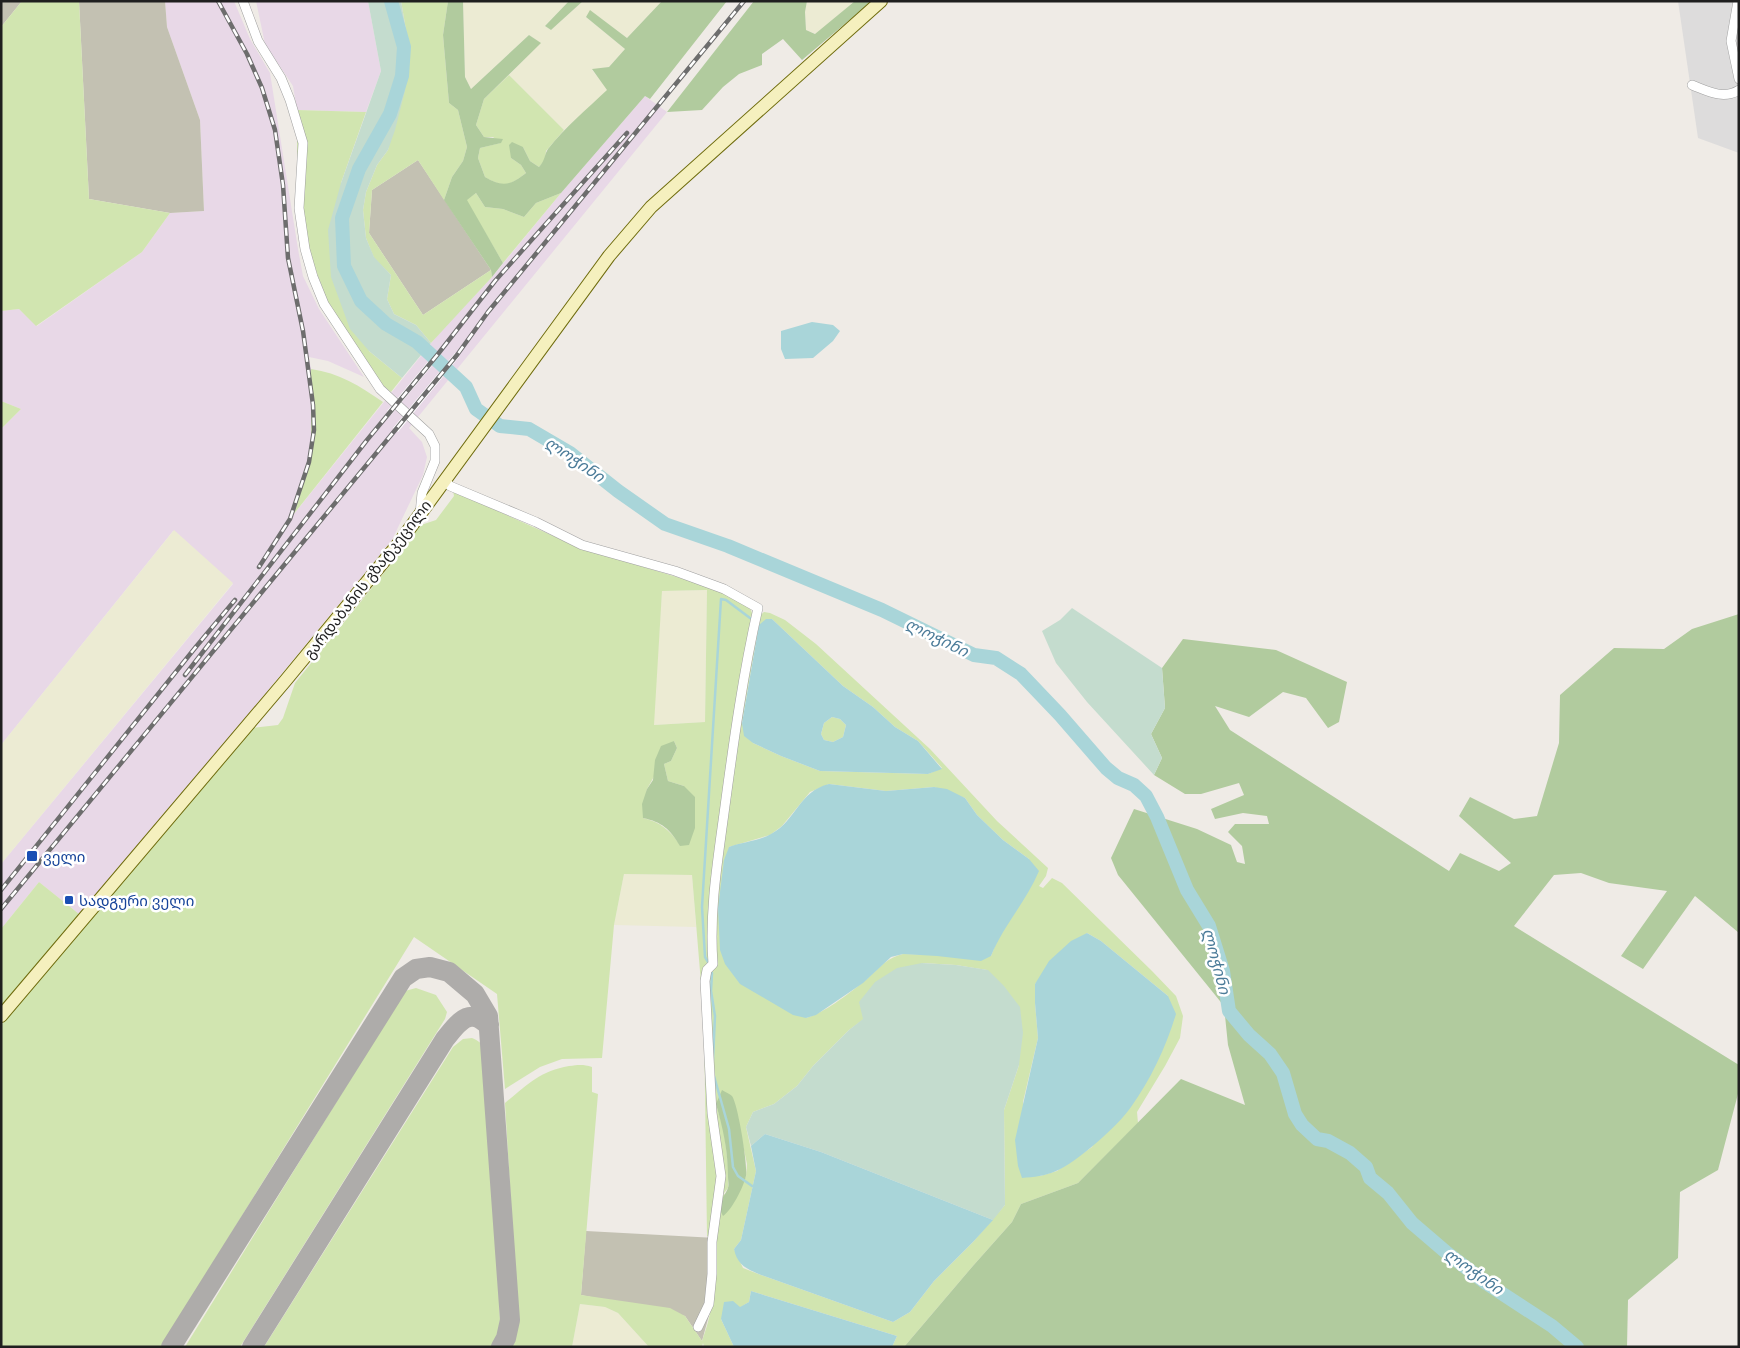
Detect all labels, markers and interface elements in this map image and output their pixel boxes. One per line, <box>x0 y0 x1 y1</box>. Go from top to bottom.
water label: ლოჭინი <box>541 431 610 487</box>
street label: გარდაბანის გზატკეცილი <box>299 495 435 663</box>
water label: ლოჭინი <box>902 612 973 662</box>
place label: ველი <box>43 846 85 866</box>
marker: ველი <box>25 849 39 863</box>
place label: სადგური ველი <box>79 890 194 910</box>
marker: სადგური ველი <box>63 894 75 906</box>
water label: ლოჭინი <box>1198 926 1237 997</box>
water label: ლოჭინი <box>1440 1243 1509 1300</box>

